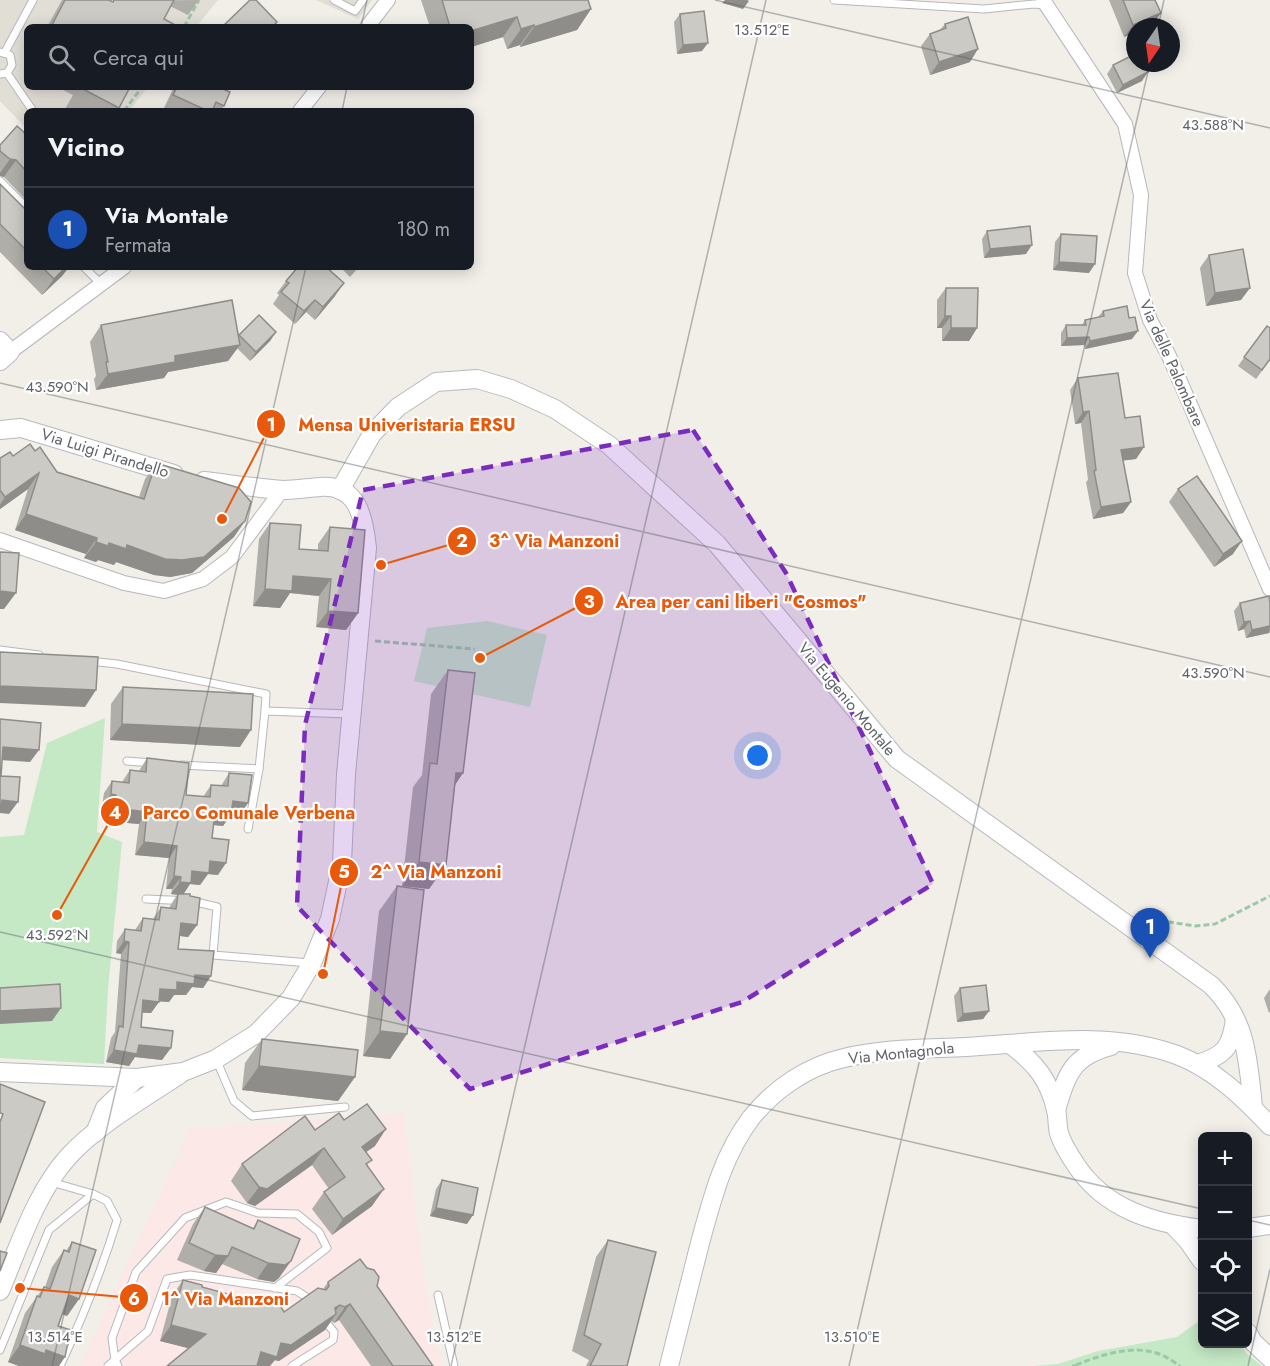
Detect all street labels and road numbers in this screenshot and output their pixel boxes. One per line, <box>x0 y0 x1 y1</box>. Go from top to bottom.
street label: Via delle Palombare <box>1134 296 1210 430</box>
street label: Via Luigi Pirandello <box>38 423 172 483</box>
street label: Via Eugenio Montale <box>793 637 901 761</box>
street label: Via Montagnola <box>847 1036 955 1070</box>

